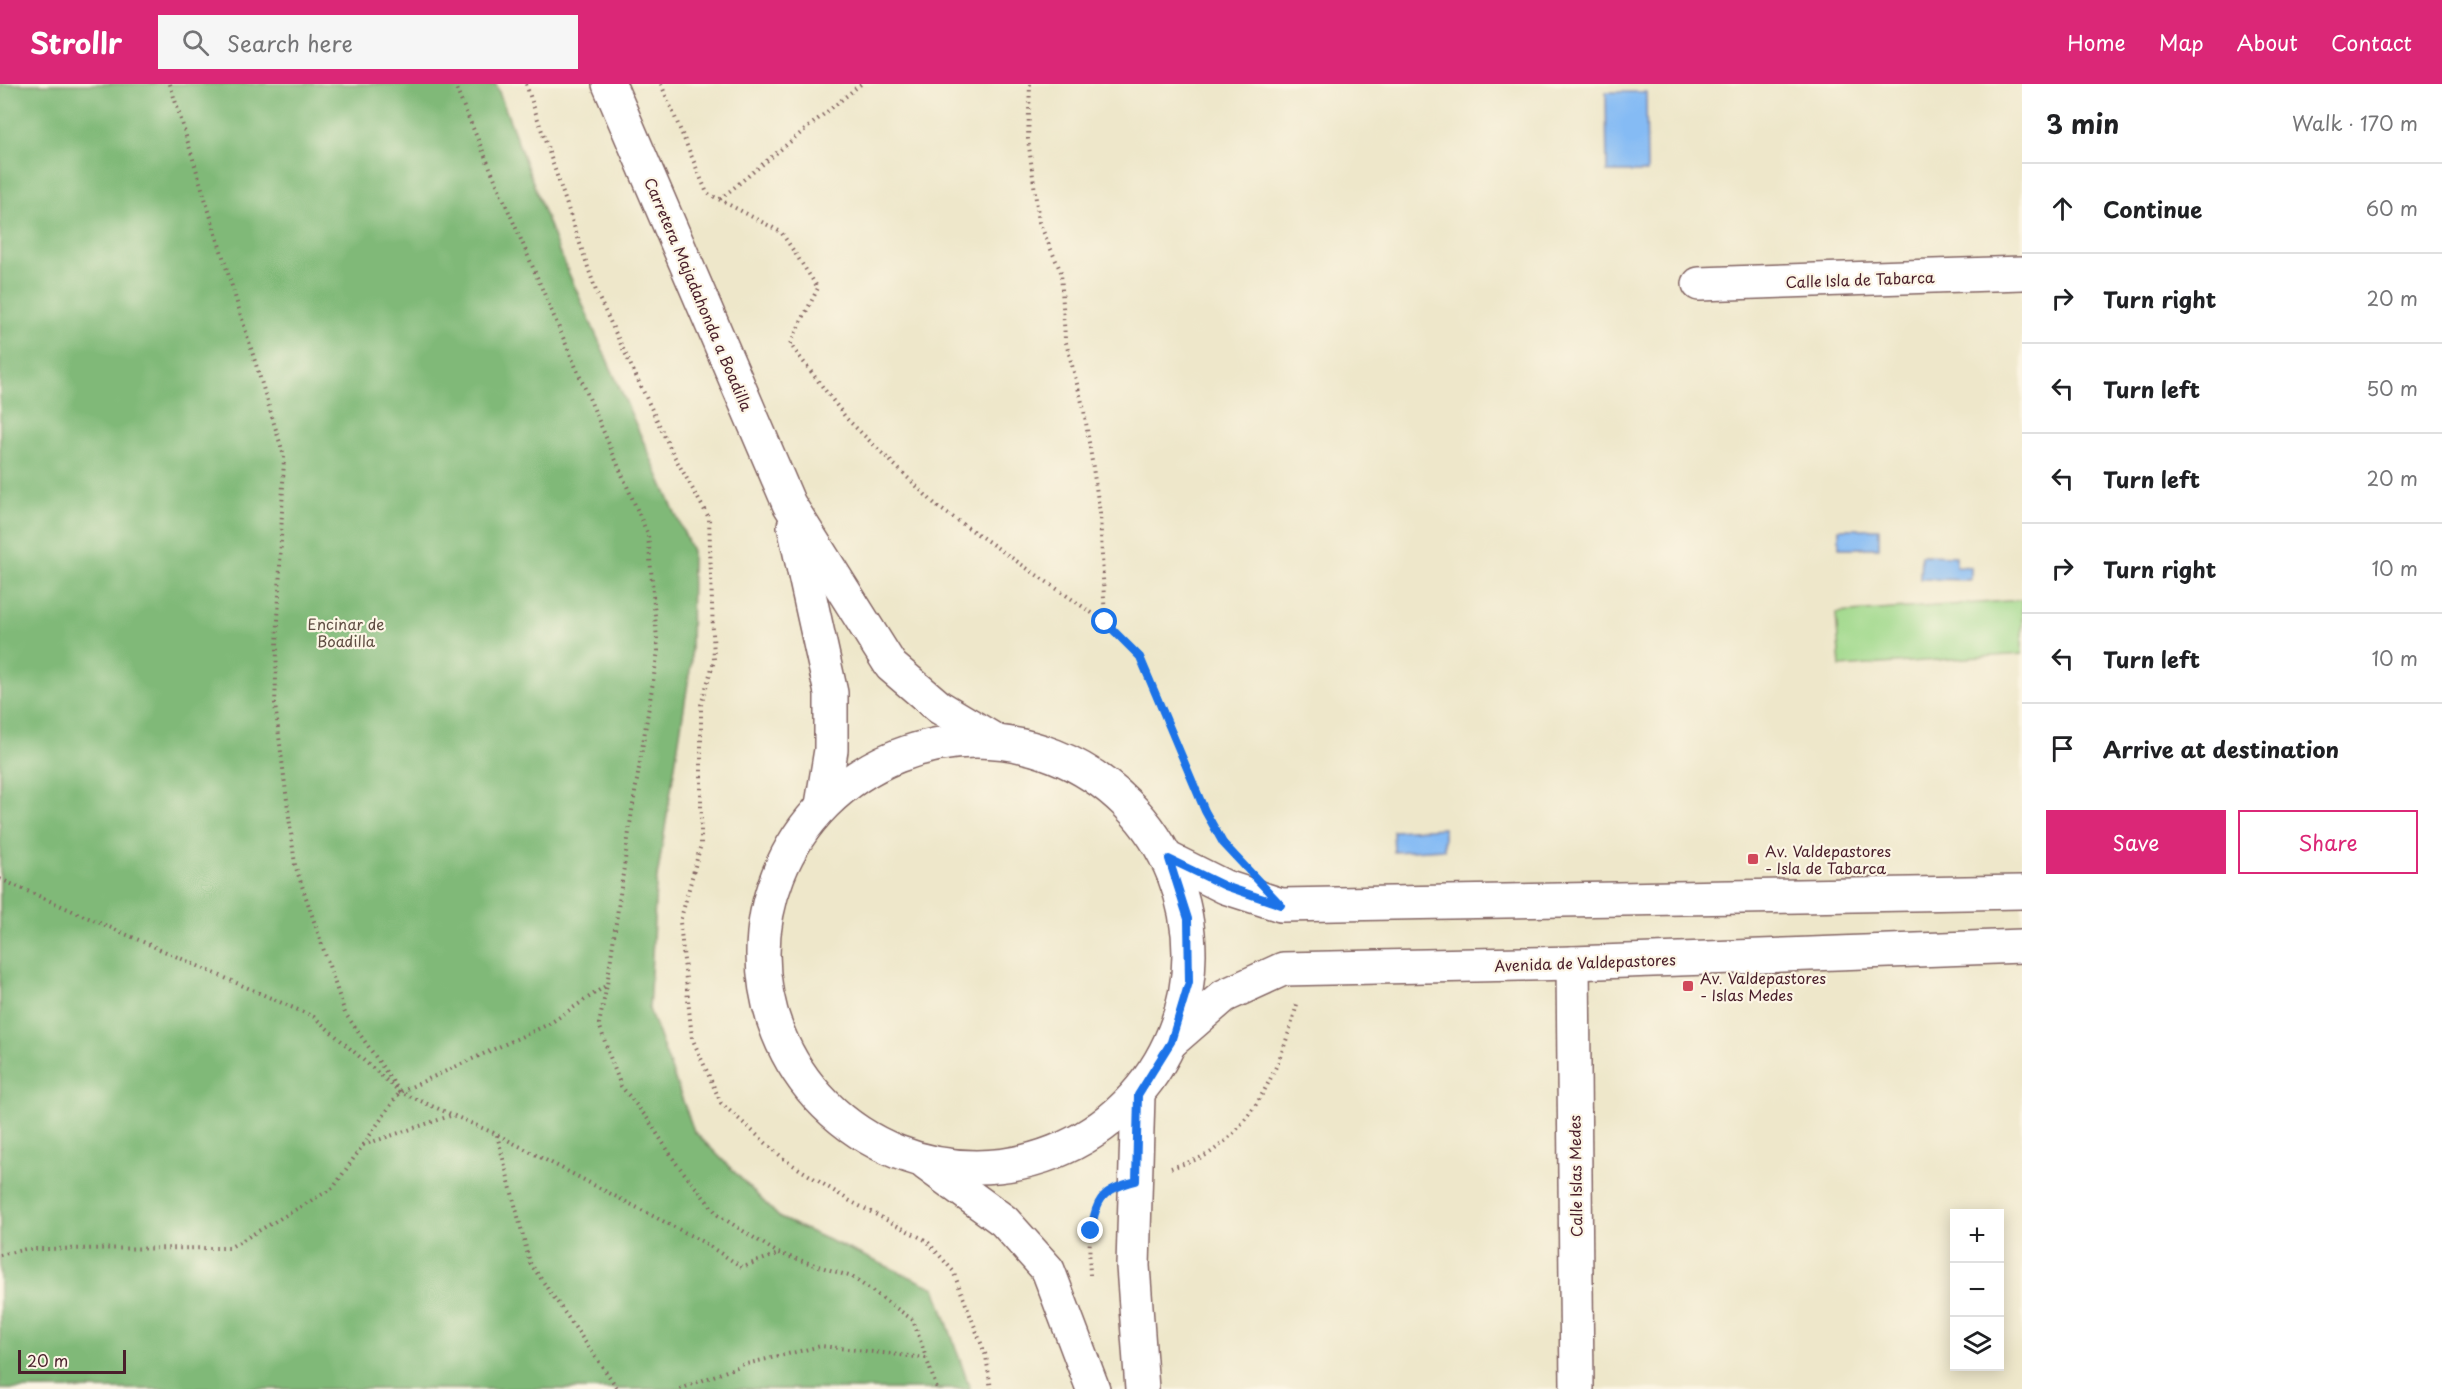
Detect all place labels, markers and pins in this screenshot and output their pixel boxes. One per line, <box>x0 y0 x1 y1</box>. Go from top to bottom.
place label: Av. Valdepastores - Isla de Tabarca <box>1765 839 1891 879</box>
marker: Av. Valdepastores - Isla de Tabarca <box>1746 852 1760 866</box>
place label: Av. Valdepastores - Islas Medes <box>1700 966 1826 1006</box>
marker: Av. Valdepastores - Islas Medes <box>1681 979 1695 993</box>

